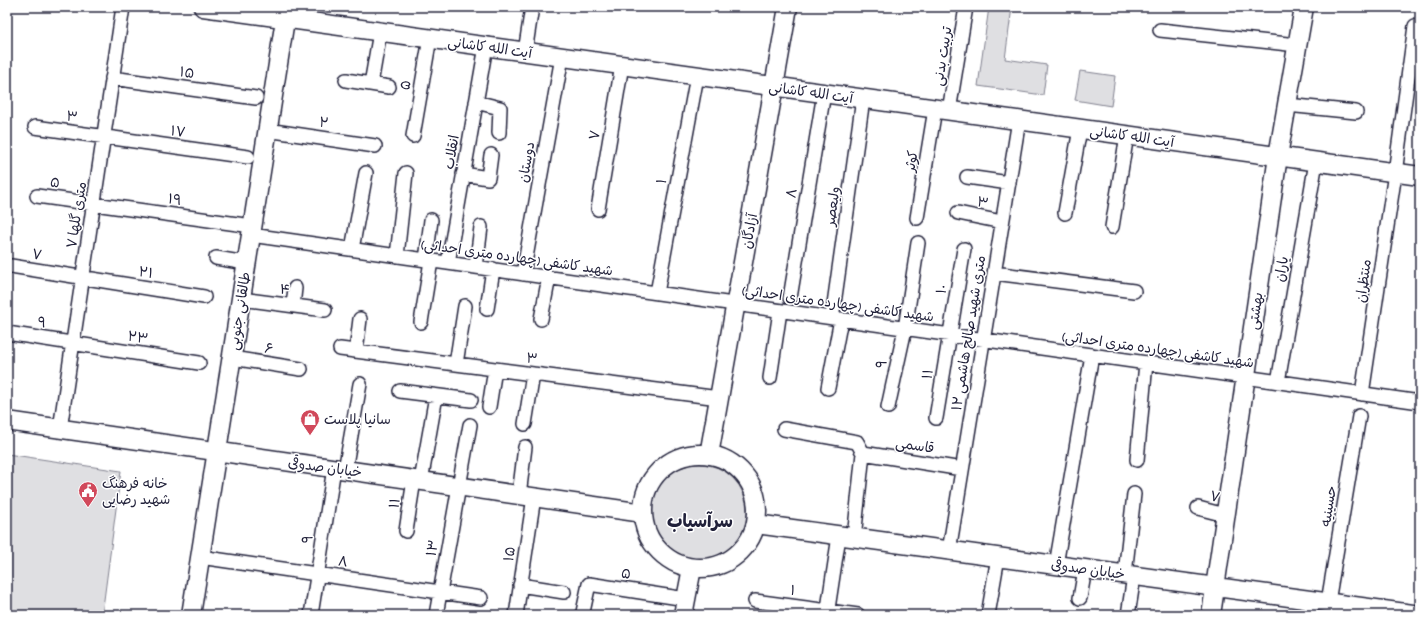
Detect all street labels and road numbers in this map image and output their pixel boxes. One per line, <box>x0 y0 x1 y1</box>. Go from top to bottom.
street label: تربیت بدنی <box>929 24 959 87</box>
street label: آیت الله کاشانی <box>446 33 534 65</box>
street label: ۱۵ <box>178 63 195 85</box>
street label: آیت الله کاشانی <box>767 78 855 110</box>
street label: ۵ <box>396 79 418 92</box>
street label: ۳ <box>65 107 79 129</box>
street label: ۲ <box>317 113 330 135</box>
street label: ۱۷ <box>169 122 187 144</box>
street label: آیت الله کاشانی <box>1088 122 1176 154</box>
street label: ۷ <box>585 129 607 142</box>
street label: انقلاب <box>440 134 466 171</box>
street label: دوستان <box>515 140 541 184</box>
street label: کوثر <box>901 149 925 174</box>
street label: ۵ <box>49 173 61 195</box>
street label: ۱ <box>653 177 673 186</box>
street label: ۷ متری گلها <box>63 180 93 250</box>
street label: ولیعصر <box>821 185 847 228</box>
street label: ۸ <box>782 187 804 200</box>
street label: ۱۹ <box>166 190 183 212</box>
street label: ۳ <box>975 193 990 215</box>
street label: آزادگان <box>738 211 764 251</box>
street label: شهید کاشفی (چهارده متری احداثی) <box>419 236 614 282</box>
street label: ۷ <box>30 245 43 267</box>
street label: ۱۲ متری شهید صالح هاشمی <box>948 254 992 412</box>
street label: یاران <box>1271 255 1295 284</box>
street label: منتظران <box>1352 258 1378 304</box>
street label: ۲۱ <box>137 263 154 285</box>
street label: طالقانی جنوبی <box>225 271 257 352</box>
street label: ۴ <box>278 280 291 302</box>
street label: شهید کاشفی (چهارده متری احداثی) <box>740 282 935 328</box>
street label: ۱۰ <box>932 283 954 296</box>
street label: بهشتی <box>1244 291 1270 331</box>
street label: ۹ <box>36 313 47 334</box>
street label: ۲۳ <box>126 327 150 350</box>
street label: شهید کاشفی (چهارده متری احداثی) <box>1060 328 1255 374</box>
street label: ۶ <box>263 339 274 361</box>
street label: ۳ <box>525 349 539 371</box>
street label: ۹ <box>872 358 894 371</box>
street label: ۱۱ <box>918 368 940 381</box>
street label: قاسمی <box>894 434 935 460</box>
street label: خیابان صدوقی <box>287 454 363 484</box>
street label: حسینیه <box>1317 484 1343 528</box>
street label: ۷ <box>1207 487 1222 509</box>
street label: ۱۱ <box>385 497 407 510</box>
street label: ۹ <box>298 533 320 545</box>
street label: ۱۳ <box>423 538 445 558</box>
street label: ۱۵ <box>500 545 522 563</box>
street label: ۸ <box>336 552 349 574</box>
street label: خیابان صدوقی <box>1050 556 1126 586</box>
street label: ۵ <box>619 564 632 586</box>
street label: ۱ <box>789 582 797 602</box>

